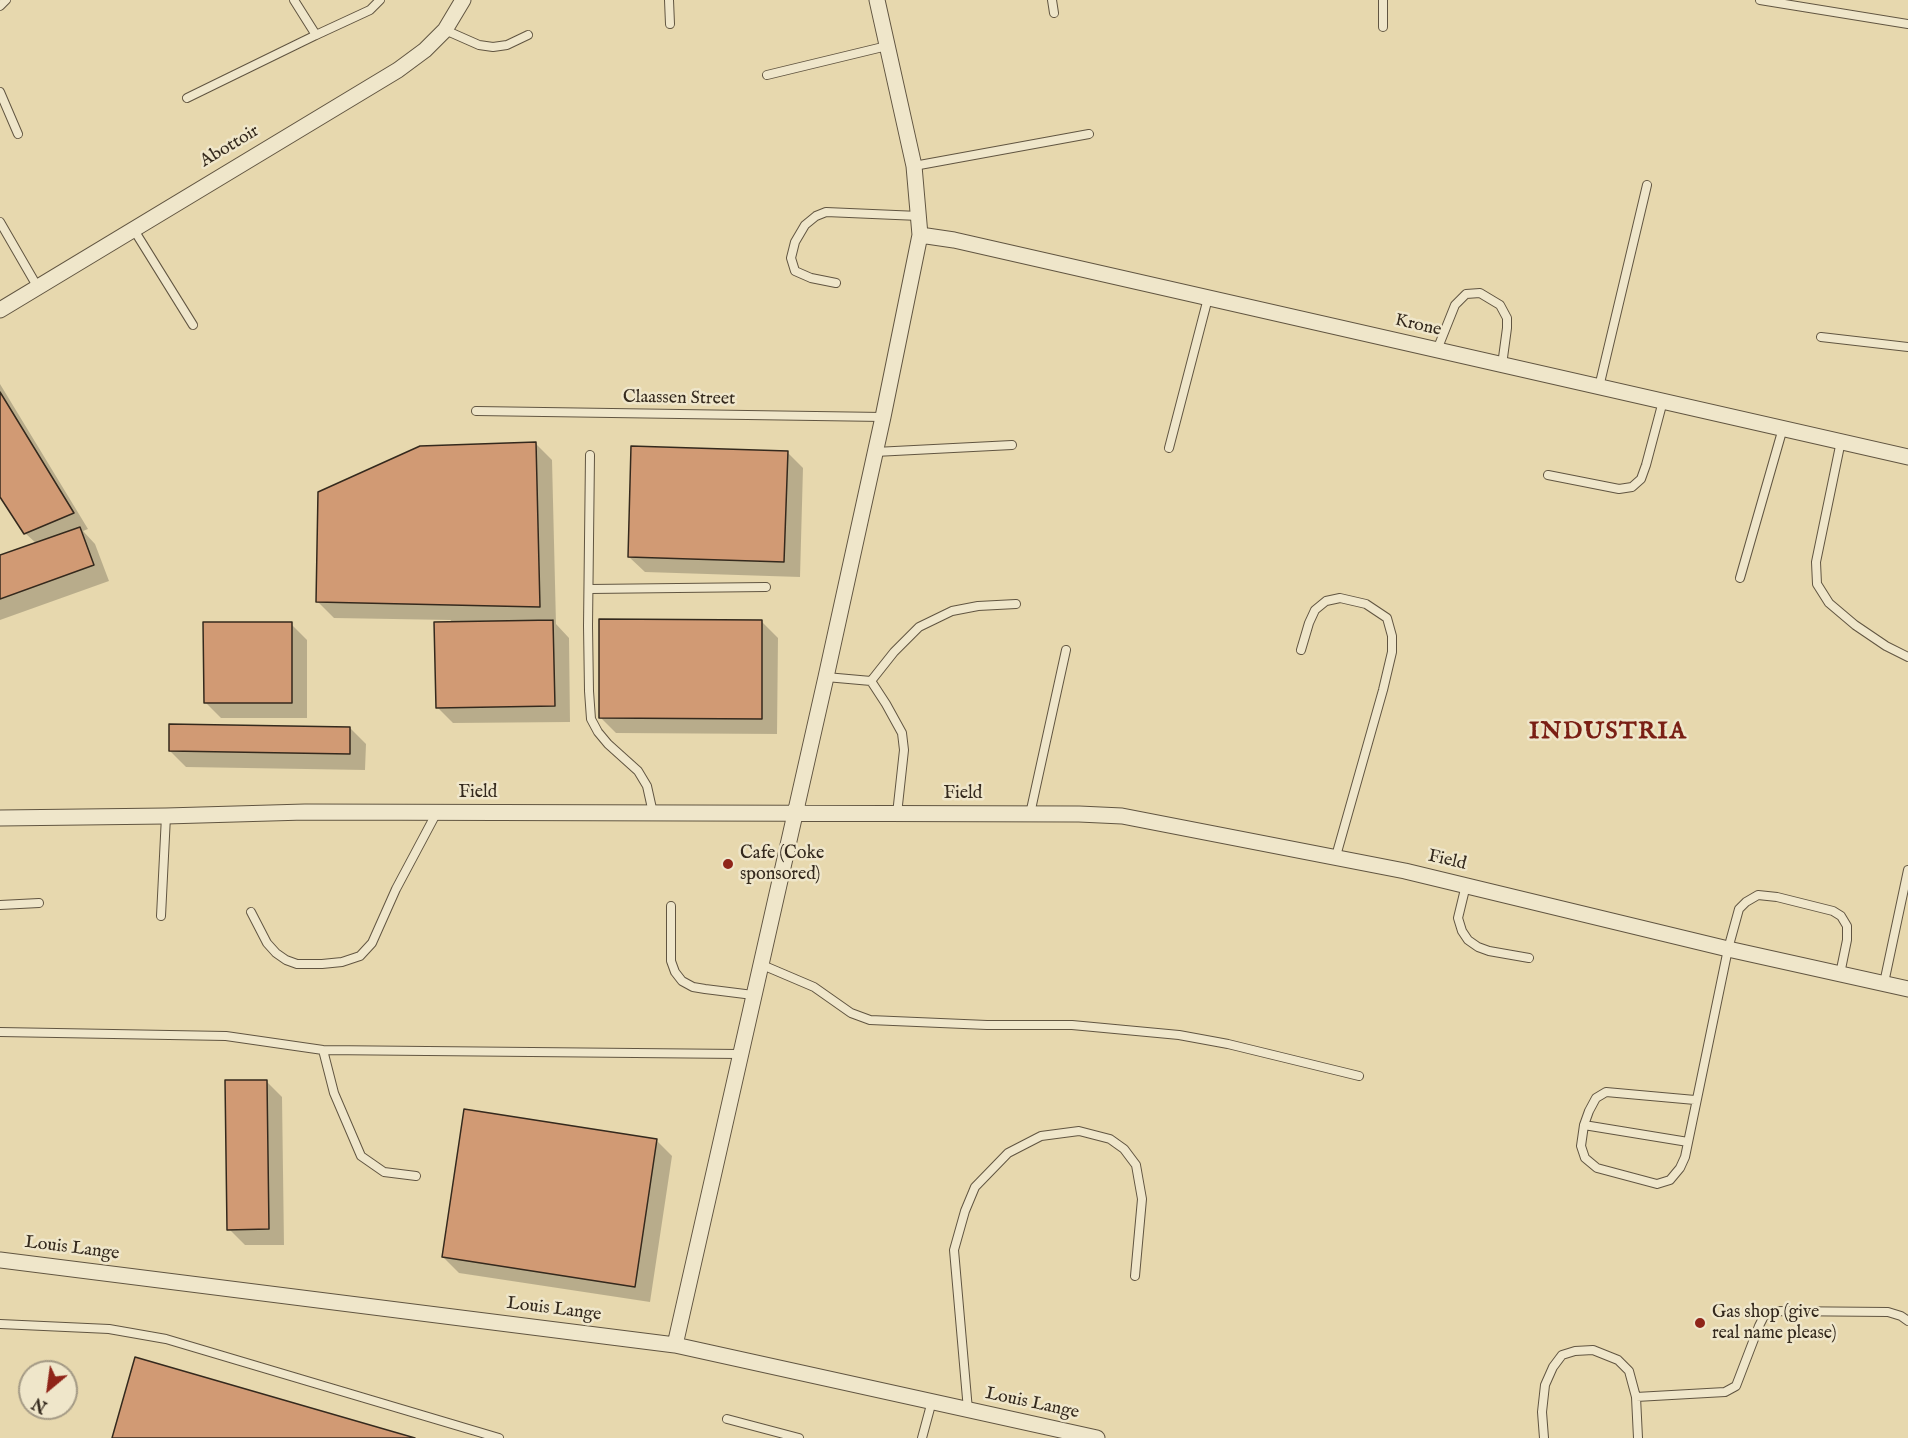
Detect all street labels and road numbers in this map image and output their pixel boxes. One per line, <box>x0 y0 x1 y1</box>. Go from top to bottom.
street label: Abottoir <box>197 121 263 173</box>
street label: Krone <box>1393 310 1443 342</box>
street label: Claassen Street <box>623 387 735 411</box>
street label: Field <box>459 782 497 804</box>
street label: Field <box>944 783 982 805</box>
street label: Field <box>1426 846 1468 876</box>
street label: Louis Lange <box>23 1232 121 1266</box>
street label: Louis Lange <box>505 1293 603 1327</box>
street label: Louis Lange <box>983 1384 1081 1424</box>

